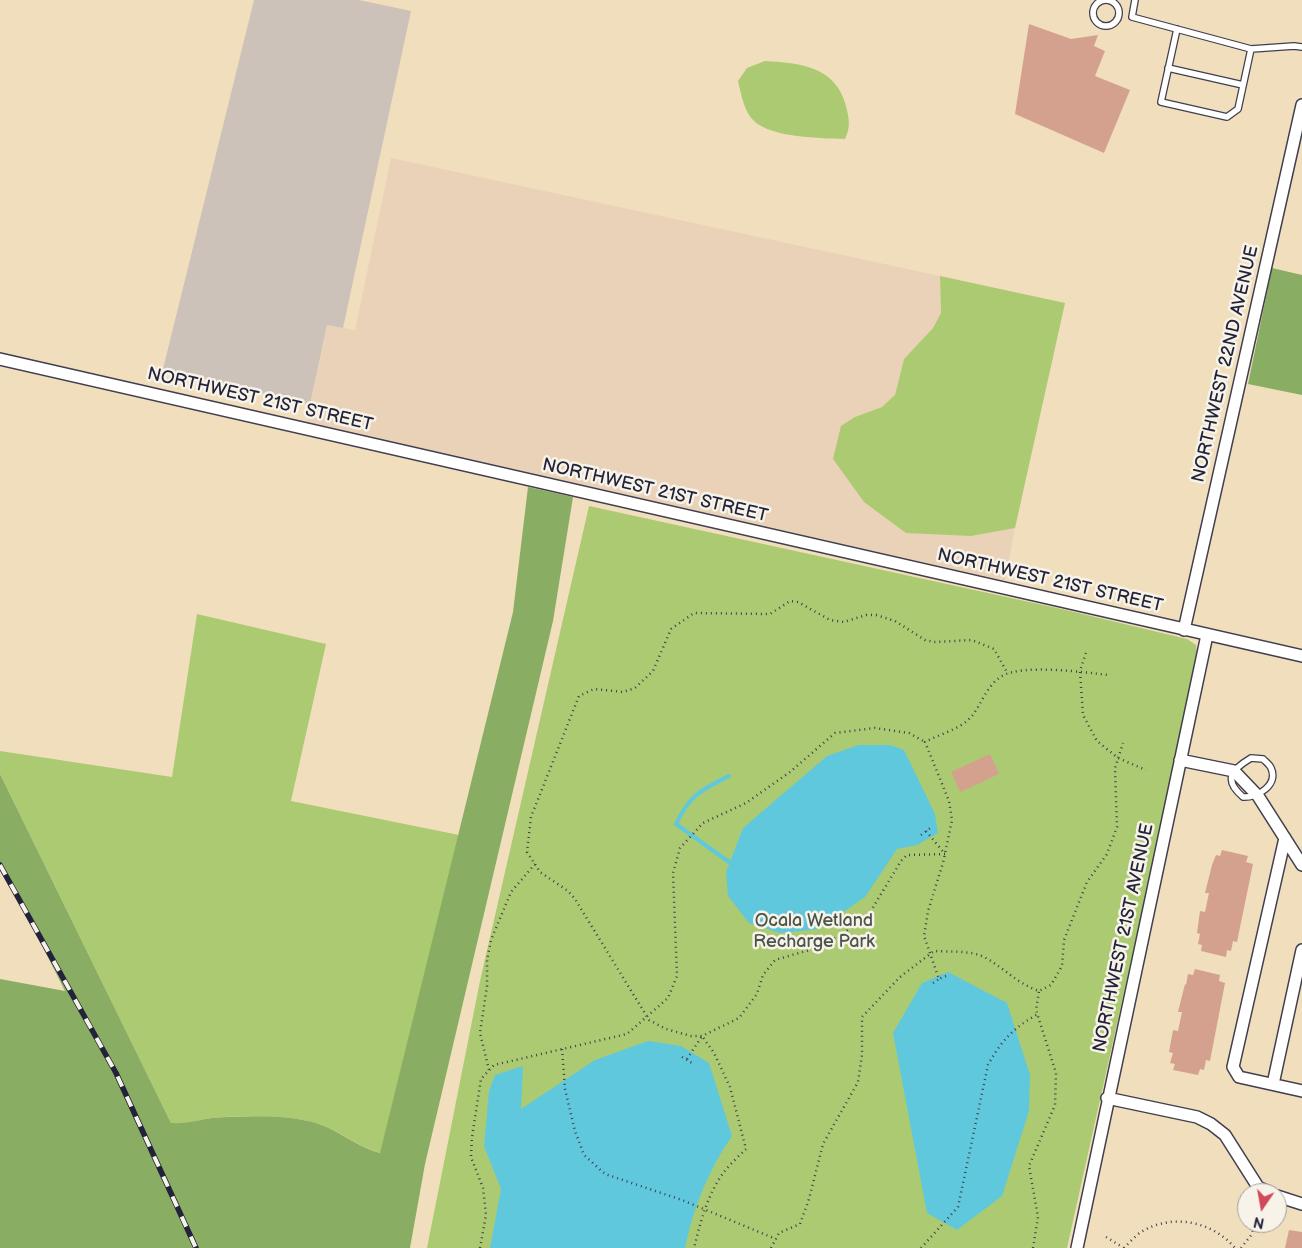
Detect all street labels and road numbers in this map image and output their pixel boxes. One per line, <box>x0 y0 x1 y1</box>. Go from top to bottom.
street label: NORTHWEST 22ND AVENUE <box>1188 243 1264 485</box>
street label: NORTHWEST 21ST STREET <box>145 363 375 437</box>
street label: NORTHWEST 21ST STREET <box>540 454 770 528</box>
street label: NORTHWEST 21ST STREET <box>935 544 1165 618</box>
street label: NORTHWEST 21ST AVENUE <box>1089 822 1159 1054</box>

